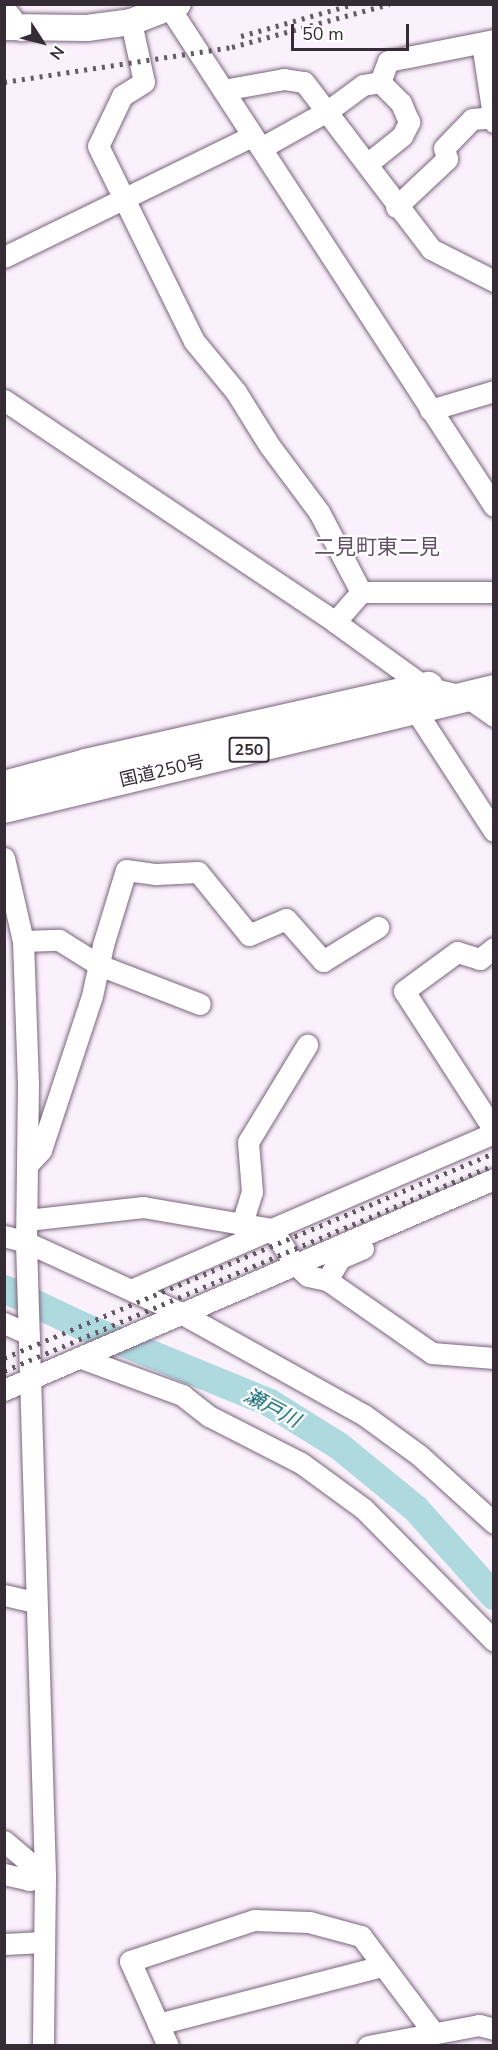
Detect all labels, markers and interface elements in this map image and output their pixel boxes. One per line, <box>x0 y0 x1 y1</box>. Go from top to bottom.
north arrow <box>12 12 72 72</box>
scale bar <box>294 12 412 50</box>
text: 50 m <box>302 22 344 46</box>
text: N <box>44 41 69 64</box>
district label: 二見町東二見 <box>314 534 440 560</box>
road number: 250 <box>228 737 270 763</box>
street label: 国道250号 <box>117 751 207 791</box>
water label: 瀬戸川 <box>240 1383 304 1433</box>

